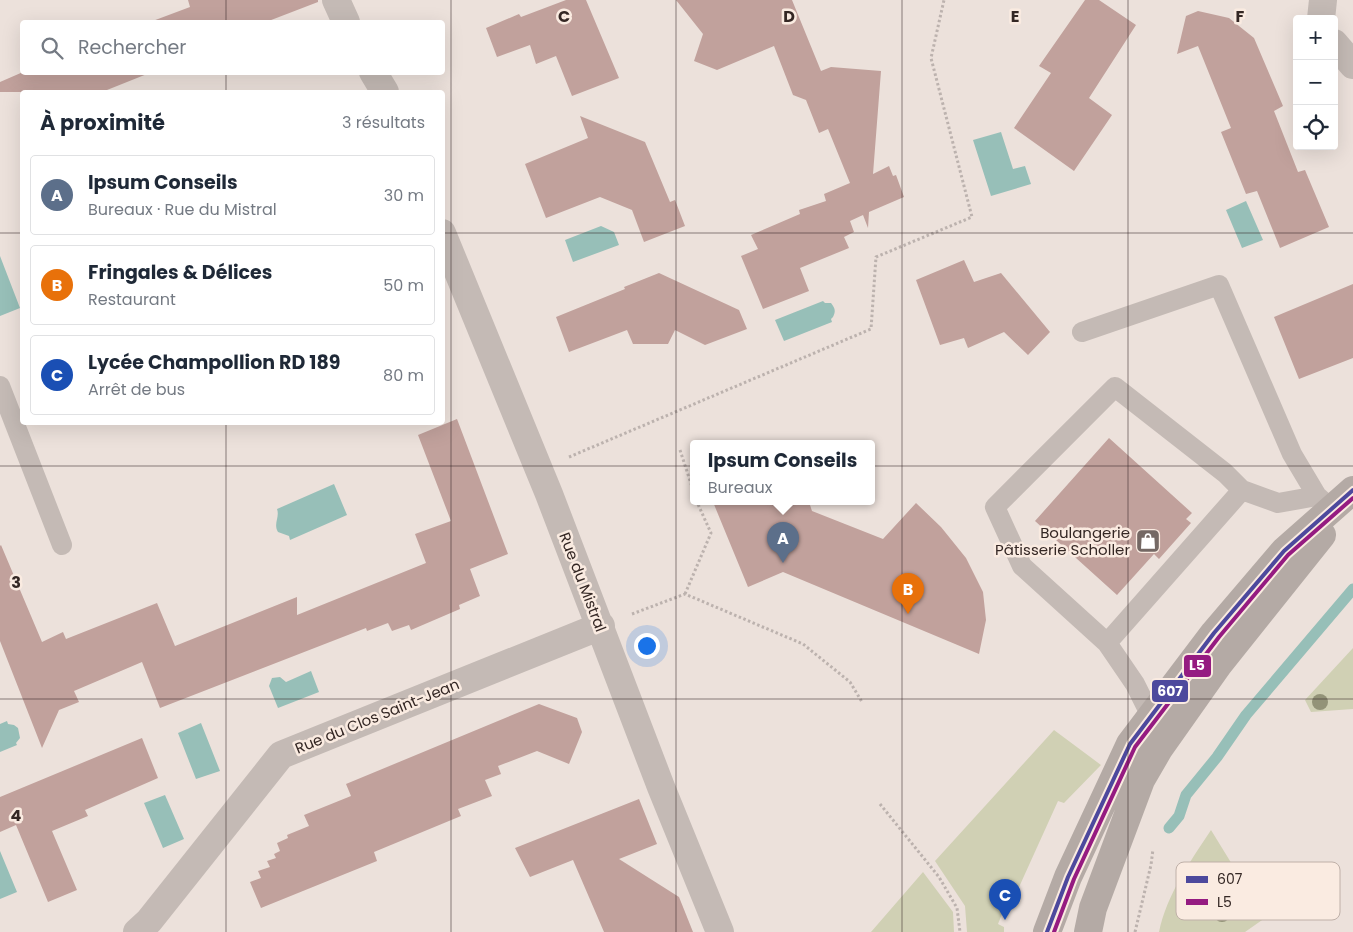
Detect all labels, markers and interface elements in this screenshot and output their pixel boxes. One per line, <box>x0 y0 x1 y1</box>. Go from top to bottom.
text: C <box>558 5 570 28</box>
text: D <box>783 5 795 28</box>
text: E <box>1011 5 1019 28</box>
text: F <box>1236 5 1245 28</box>
map controls <box>1293 15 1338 150</box>
button: + <box>1293 15 1338 60</box>
search box <box>20 20 445 75</box>
icon: search <box>38 34 66 62</box>
text: Rechercher <box>78 34 186 61</box>
button: − <box>1293 60 1338 105</box>
button: locate <box>1293 105 1338 150</box>
text: À proximité <box>40 108 165 137</box>
text: 3 résultats <box>342 111 425 134</box>
text: Ipsum Conseils <box>88 169 238 196</box>
text: A <box>51 184 63 207</box>
text: 30 m <box>384 184 424 207</box>
text: Bureaux · Rue du Mistral <box>88 198 277 221</box>
text: Fringales & Délices <box>88 259 272 286</box>
text: B <box>52 274 62 297</box>
text: 50 m <box>383 274 424 297</box>
text: Restaurant <box>88 288 176 311</box>
text: Lycée Champollion RD 189 <box>88 349 340 376</box>
text: C <box>51 364 63 387</box>
text: 80 m <box>383 364 424 387</box>
text: Arrêt de bus <box>88 378 185 401</box>
popup <box>690 440 875 505</box>
text: Ipsum Conseils <box>708 447 857 474</box>
text: Bureaux <box>708 476 772 499</box>
pin: A <box>767 522 799 563</box>
place label: Boulangerie Pâtisserie Scholler <box>995 522 1130 560</box>
shop icon: Boulangerie Pâtisserie Scholler <box>1135 528 1161 554</box>
street label: Rue du Mistral <box>554 529 612 635</box>
text: 3 <box>11 571 21 594</box>
pin: B <box>892 573 924 614</box>
your location <box>634 633 660 659</box>
line badge: L5 <box>1183 654 1212 678</box>
text: L5 <box>1189 655 1205 675</box>
street label: Rue du Clos Saint-Jean <box>292 673 462 759</box>
line badge: 607 <box>1151 679 1189 703</box>
text: 607 <box>1157 681 1183 701</box>
text: 4 <box>11 804 22 827</box>
legend <box>1176 862 1340 920</box>
text: 607 <box>1217 869 1243 889</box>
pin: C <box>989 879 1021 920</box>
text: L5 <box>1217 892 1232 912</box>

